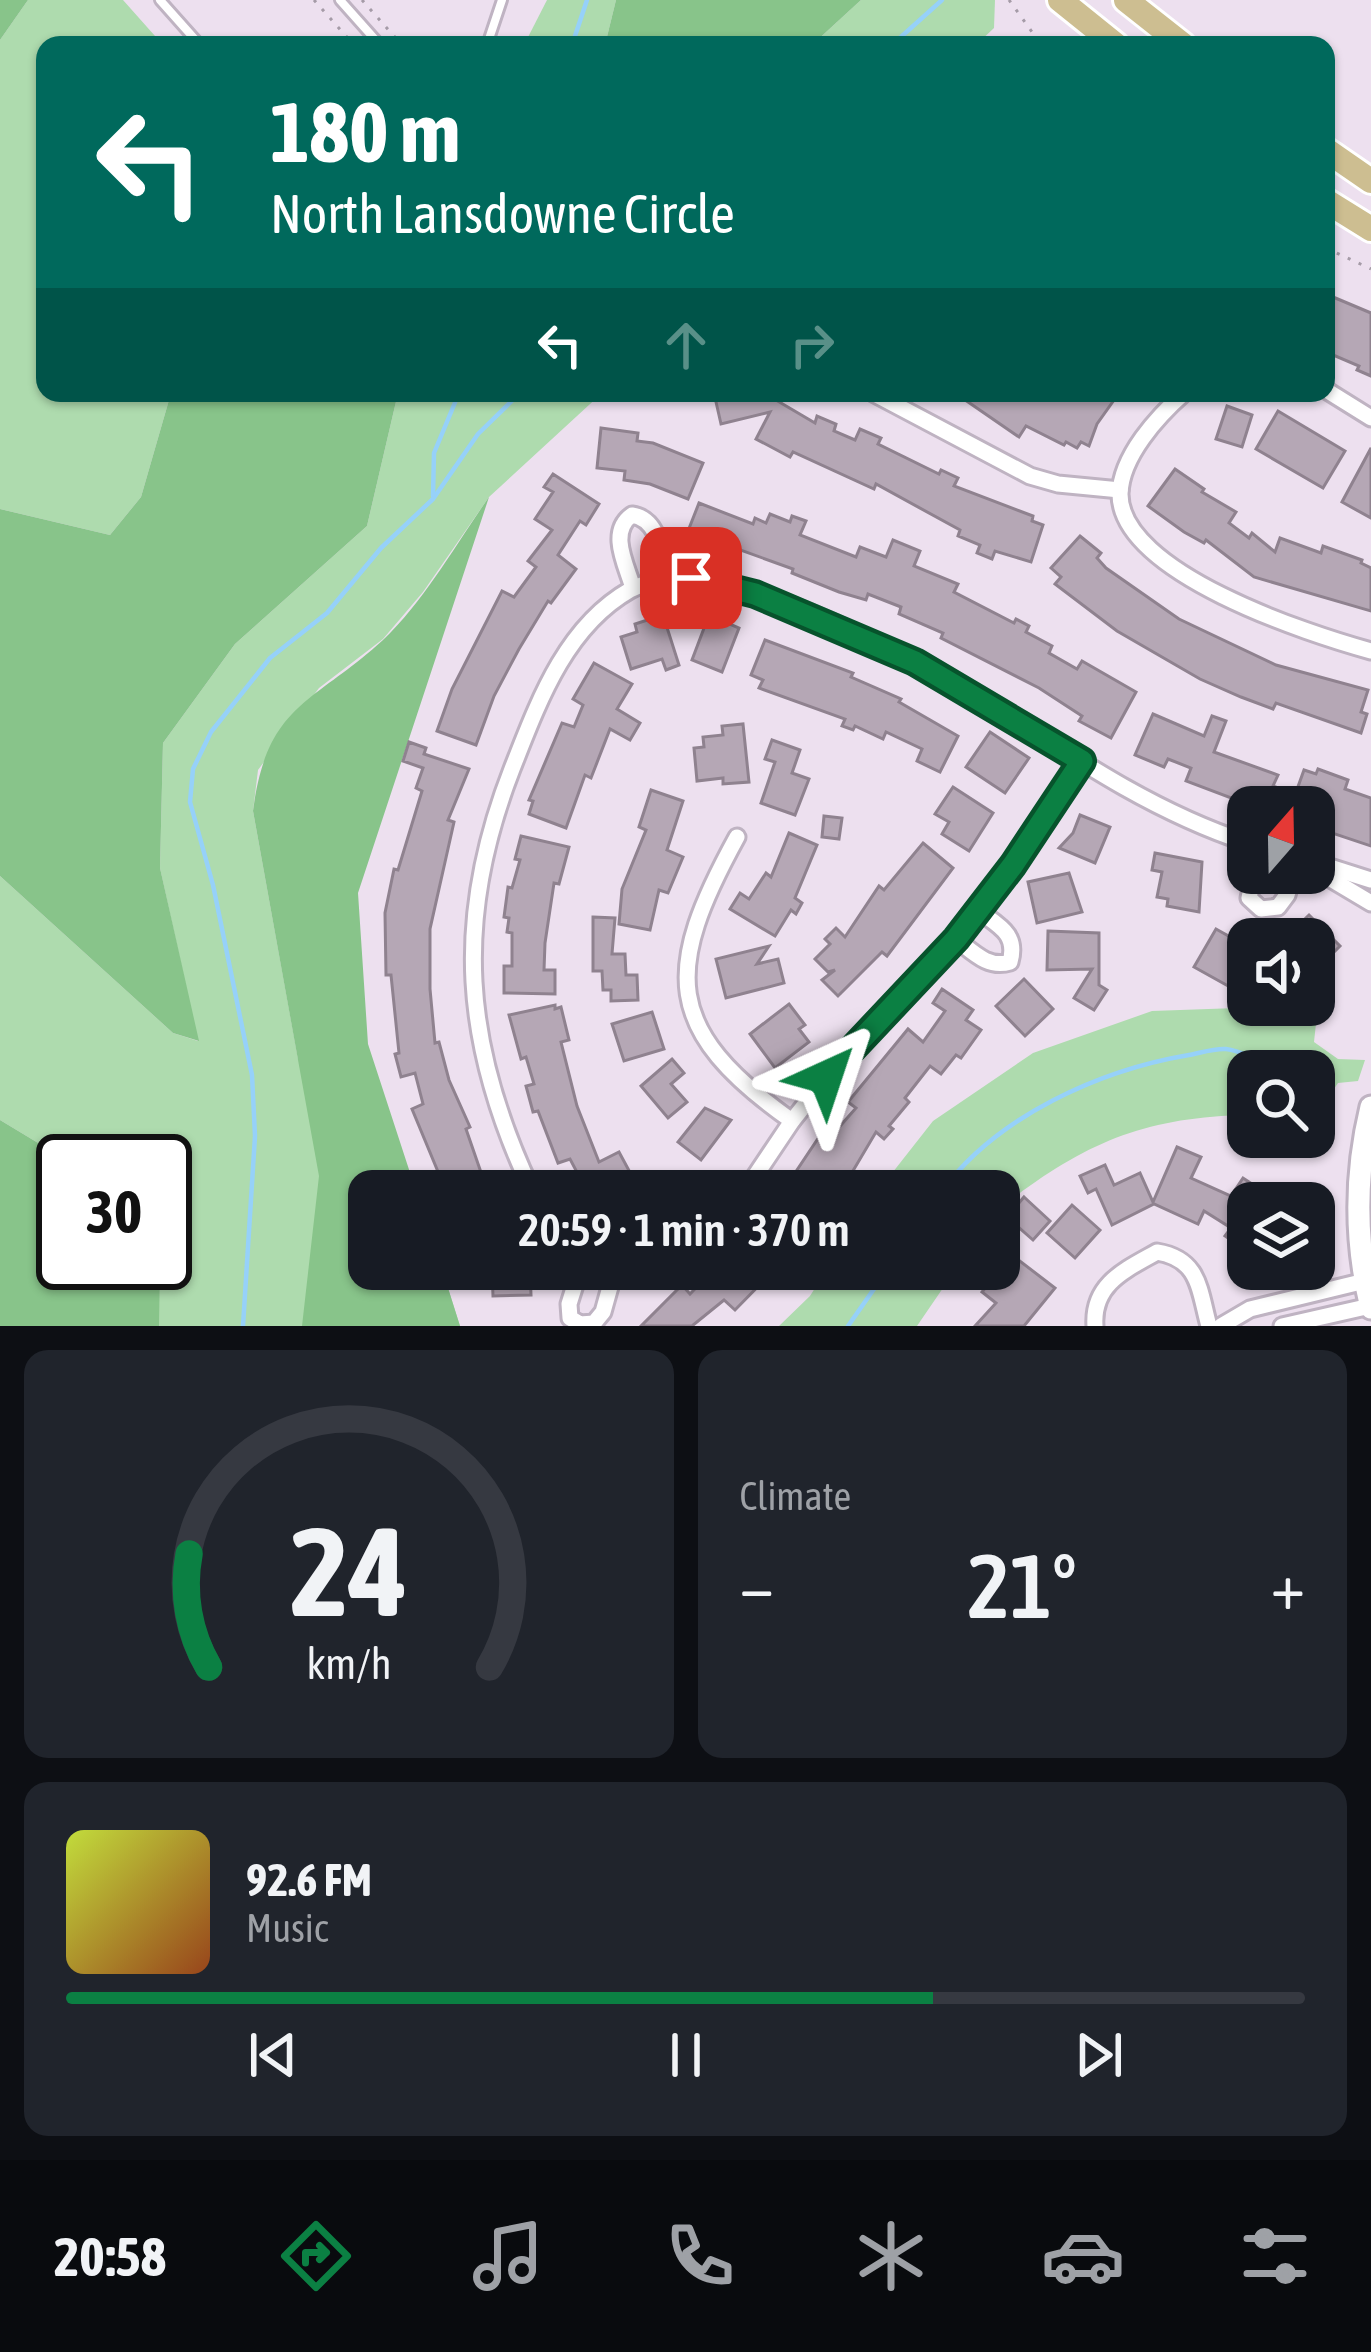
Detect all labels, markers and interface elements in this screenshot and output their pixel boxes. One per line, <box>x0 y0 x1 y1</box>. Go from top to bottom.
icon: left <box>72 84 228 240</box>
text: 180 m <box>270 84 460 180</box>
text: North Lansdowne Circle <box>270 183 735 244</box>
icon: left <box>527 312 593 378</box>
icon: ahead <box>653 312 719 378</box>
icon: right <box>779 312 845 378</box>
pin <box>640 527 742 629</box>
icon: arrive <box>658 545 724 611</box>
north arrow <box>1227 786 1335 894</box>
map controls <box>1227 786 1335 1290</box>
button: sound <box>1227 918 1335 1026</box>
position arrow <box>763 1014 889 1140</box>
button: search <box>1227 1050 1335 1158</box>
speed limit sign: 30 <box>36 1134 192 1290</box>
button: layers <box>1227 1182 1335 1290</box>
text: 20:59 · 1 min · 370 m <box>518 1204 850 1256</box>
text: Climate <box>740 1474 851 1518</box>
text: 24 <box>290 1499 407 1642</box>
text: 21° <box>968 1534 1077 1637</box>
text: − <box>740 1547 774 1623</box>
text: + <box>1271 1547 1305 1623</box>
text: km/h <box>306 1639 391 1688</box>
text: 92.6 FM <box>246 1854 372 1906</box>
text: Music <box>246 1906 328 1950</box>
icon: previous <box>240 2022 306 2088</box>
icon: pause <box>653 2022 719 2088</box>
icon: next <box>1066 2022 1132 2088</box>
icon: directions <box>274 2214 358 2298</box>
icon: music <box>466 2214 550 2298</box>
icon: phone <box>658 2214 742 2298</box>
icon: climate <box>849 2214 933 2298</box>
icon: car <box>1041 2214 1125 2298</box>
icon: filters <box>1233 2214 1317 2298</box>
text: 20:58 <box>54 2226 166 2287</box>

